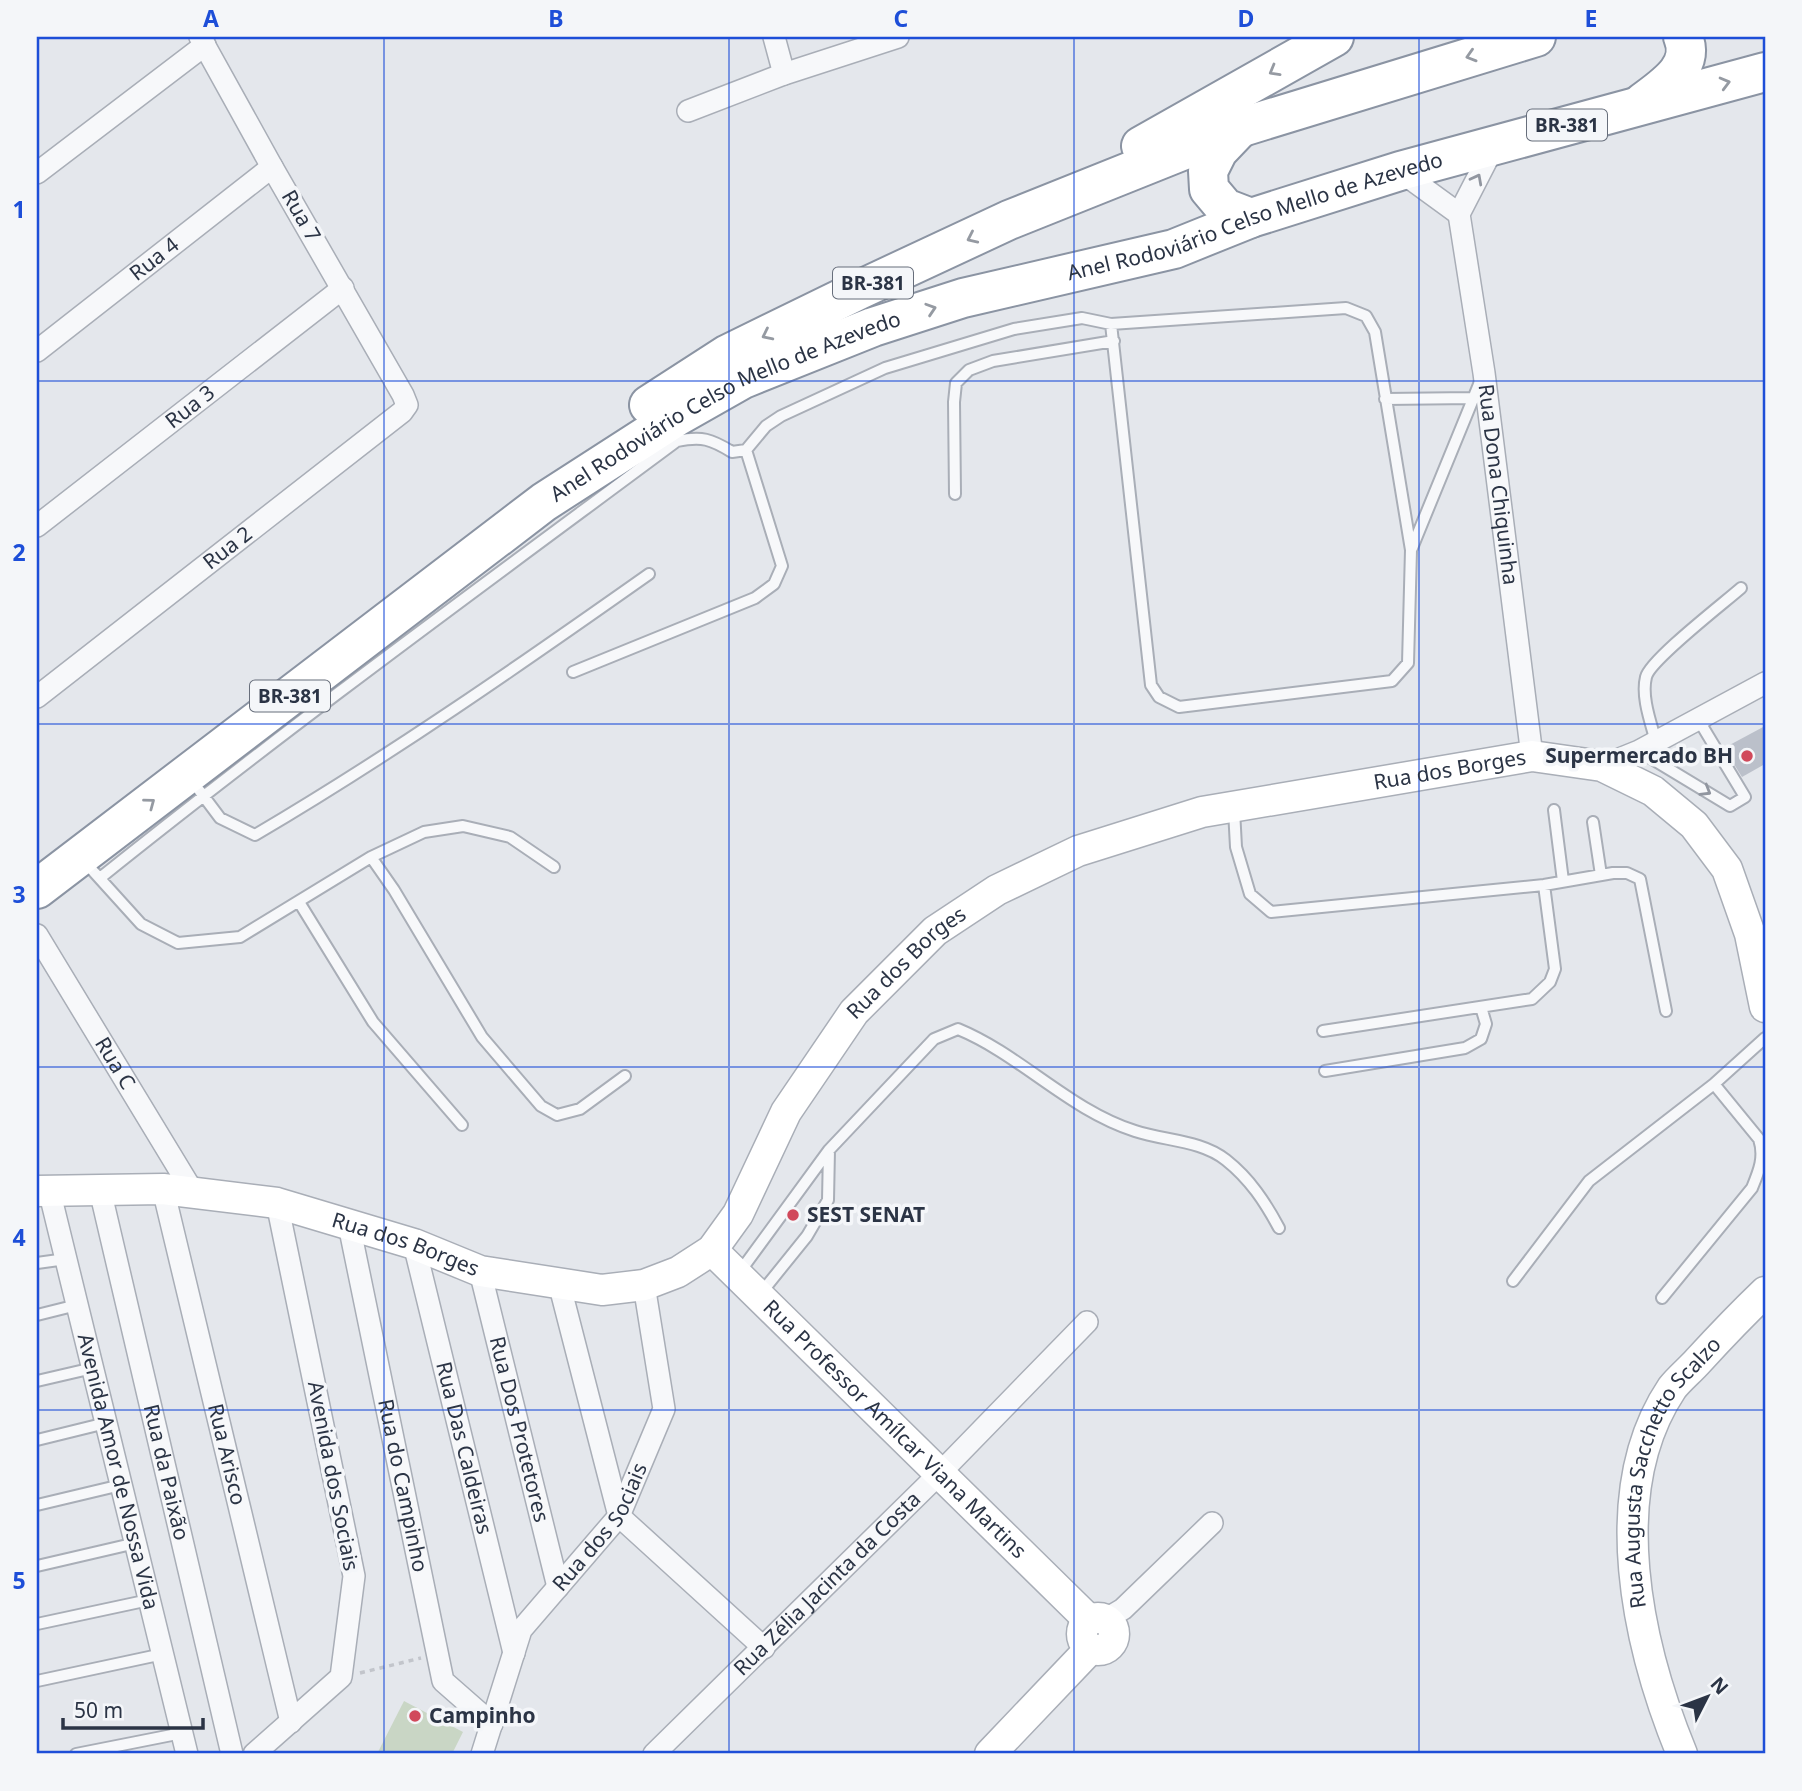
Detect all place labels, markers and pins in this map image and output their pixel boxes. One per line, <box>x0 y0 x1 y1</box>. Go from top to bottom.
place label: Supermercado BH <box>1545 741 1733 769</box>
marker: Supermercado BH <box>1739 748 1755 764</box>
place label: SEST SENAT <box>807 1200 925 1228</box>
marker: SEST SENAT <box>785 1207 801 1223</box>
place label: Campinho <box>429 1701 536 1729</box>
marker: Campinho <box>407 1708 423 1724</box>

